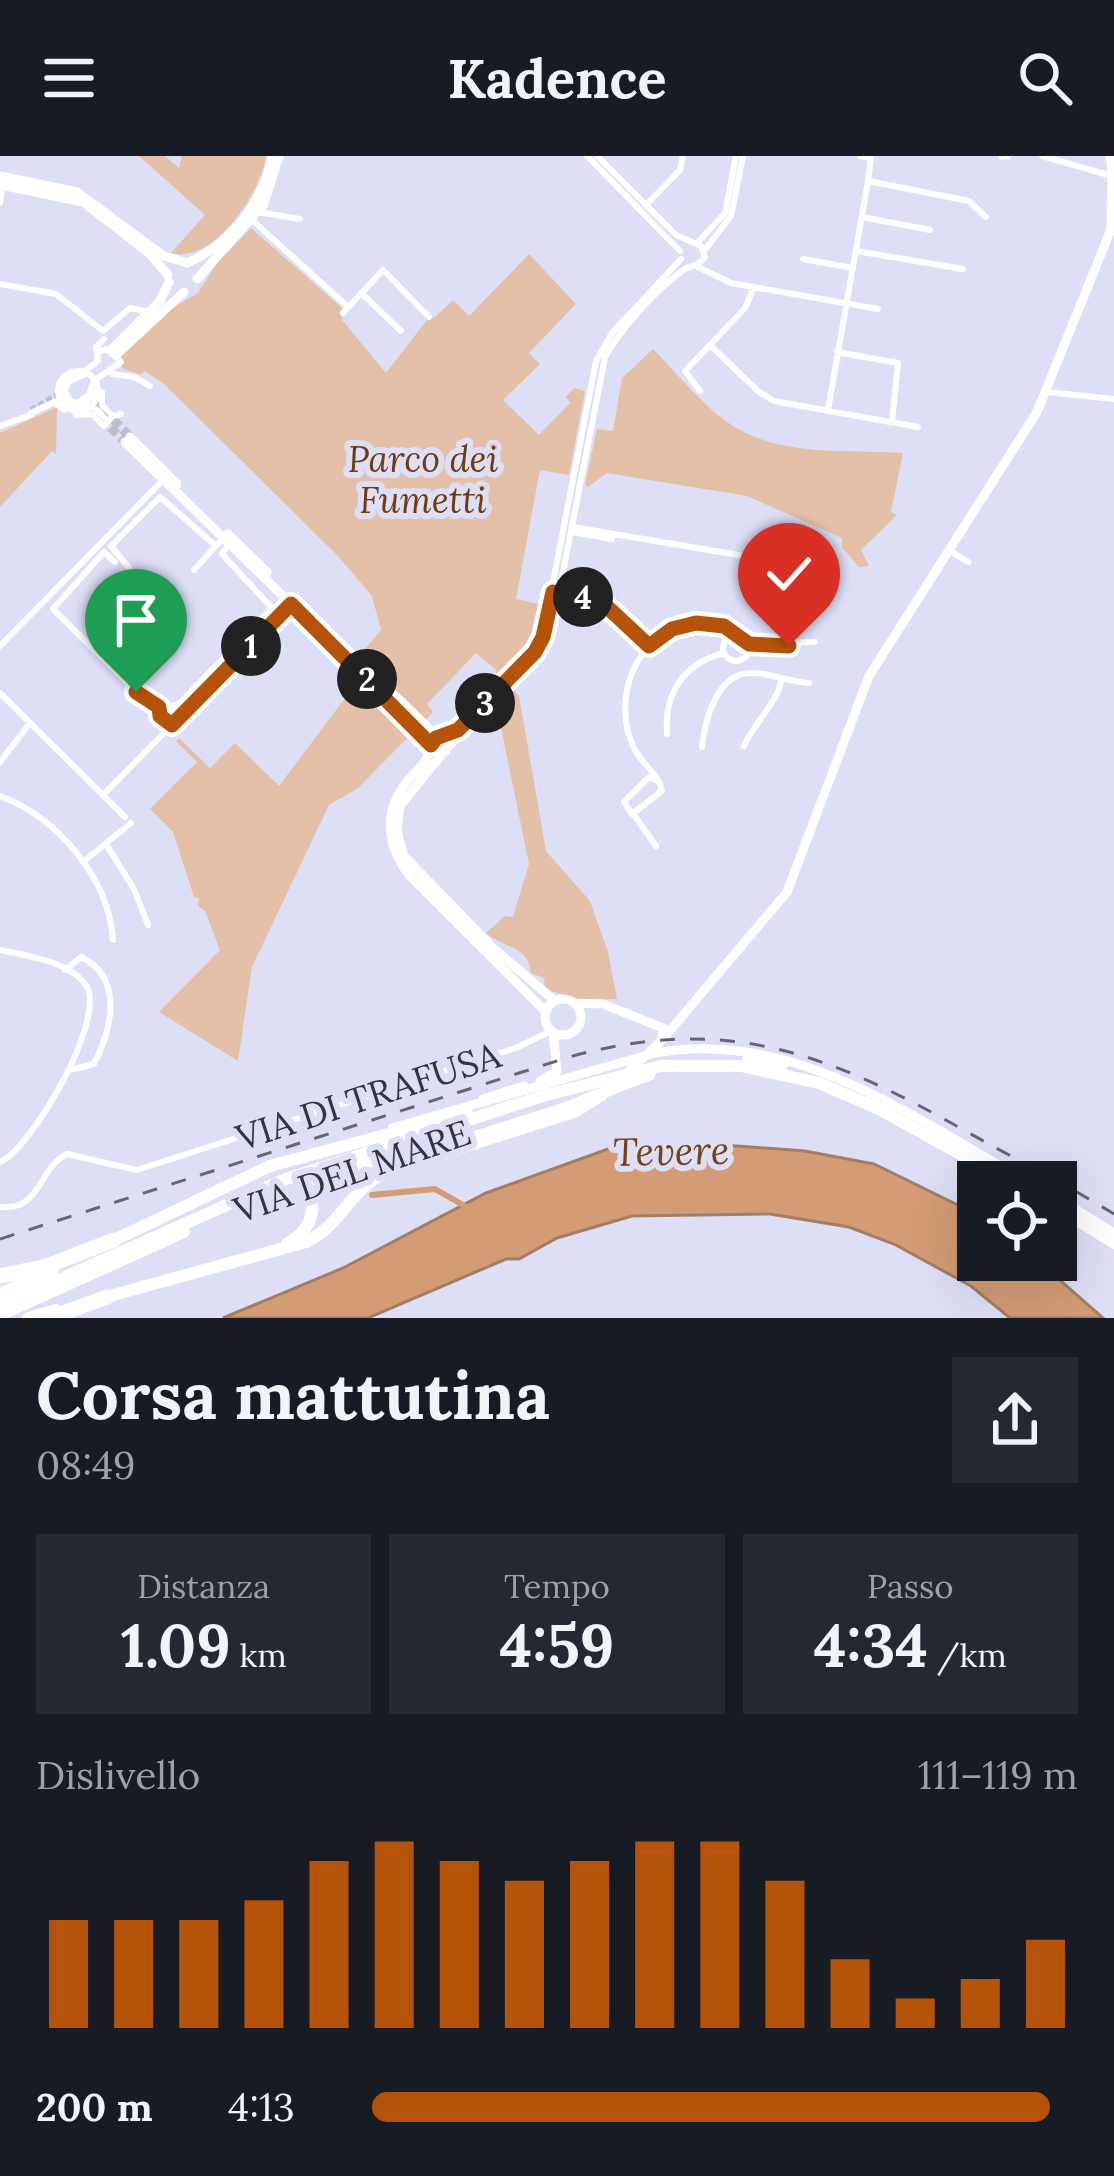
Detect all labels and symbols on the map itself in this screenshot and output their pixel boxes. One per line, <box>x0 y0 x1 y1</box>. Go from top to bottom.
park label: Parco dei Fumetti <box>348 436 499 523</box>
pin <box>738 523 840 646</box>
pin: 4 <box>553 567 613 627</box>
pin <box>85 569 187 692</box>
pin: 1 <box>221 616 281 676</box>
pin: 2 <box>337 649 397 709</box>
pin: 3 <box>455 673 515 733</box>
street label: VIA DI TRAFUSA <box>229 1031 506 1161</box>
street label: VIA DEL MARE <box>227 1109 476 1233</box>
water label: Tevere <box>612 1125 730 1177</box>

